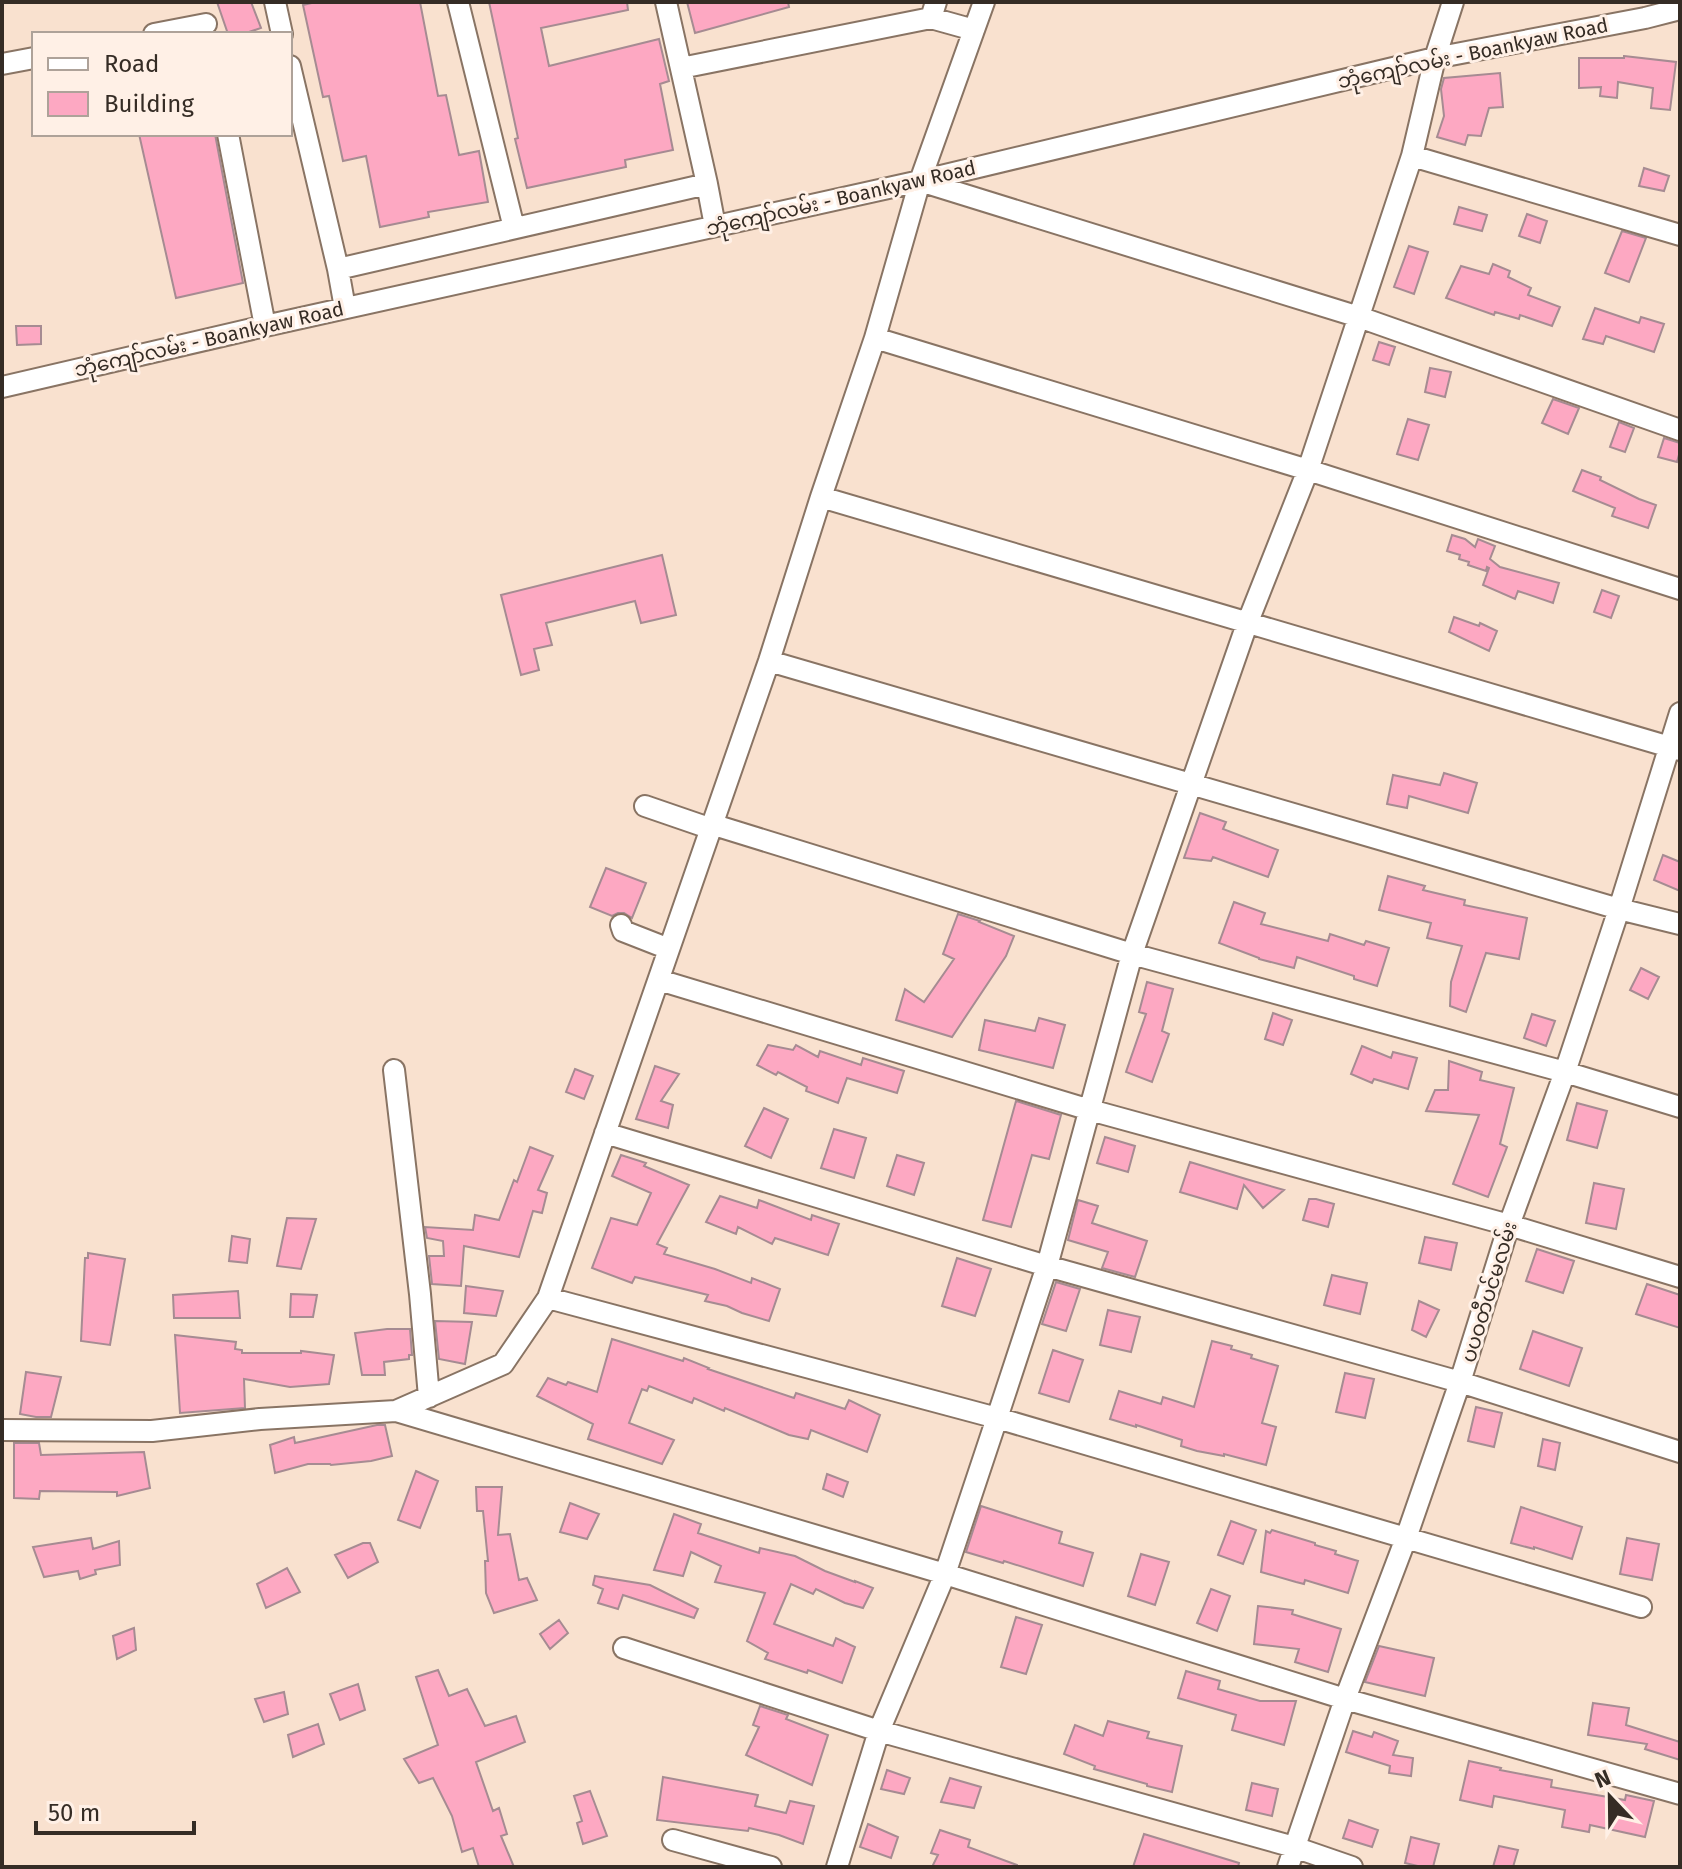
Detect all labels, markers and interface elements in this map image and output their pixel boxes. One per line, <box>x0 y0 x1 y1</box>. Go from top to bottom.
street label: ဘုံကျော်လမ်း - Boankyaw Road <box>1335 11 1611 98</box>
legend <box>32 32 292 136</box>
text: Road <box>104 50 159 78</box>
text: Building <box>104 90 194 118</box>
street label: ဘုံကျော်လမ်း - Boankyaw Road <box>704 153 979 246</box>
street label: ဘုံကျော်လမ်း - Boankyaw Road <box>72 294 347 387</box>
street label: ပပဝတီပင်မလမ်း <box>1454 1218 1522 1365</box>
north arrow <box>1570 1757 1650 1837</box>
text: N <box>1591 1764 1615 1794</box>
scale bar <box>36 1785 194 1835</box>
text: 50 m <box>48 1799 100 1827</box>

